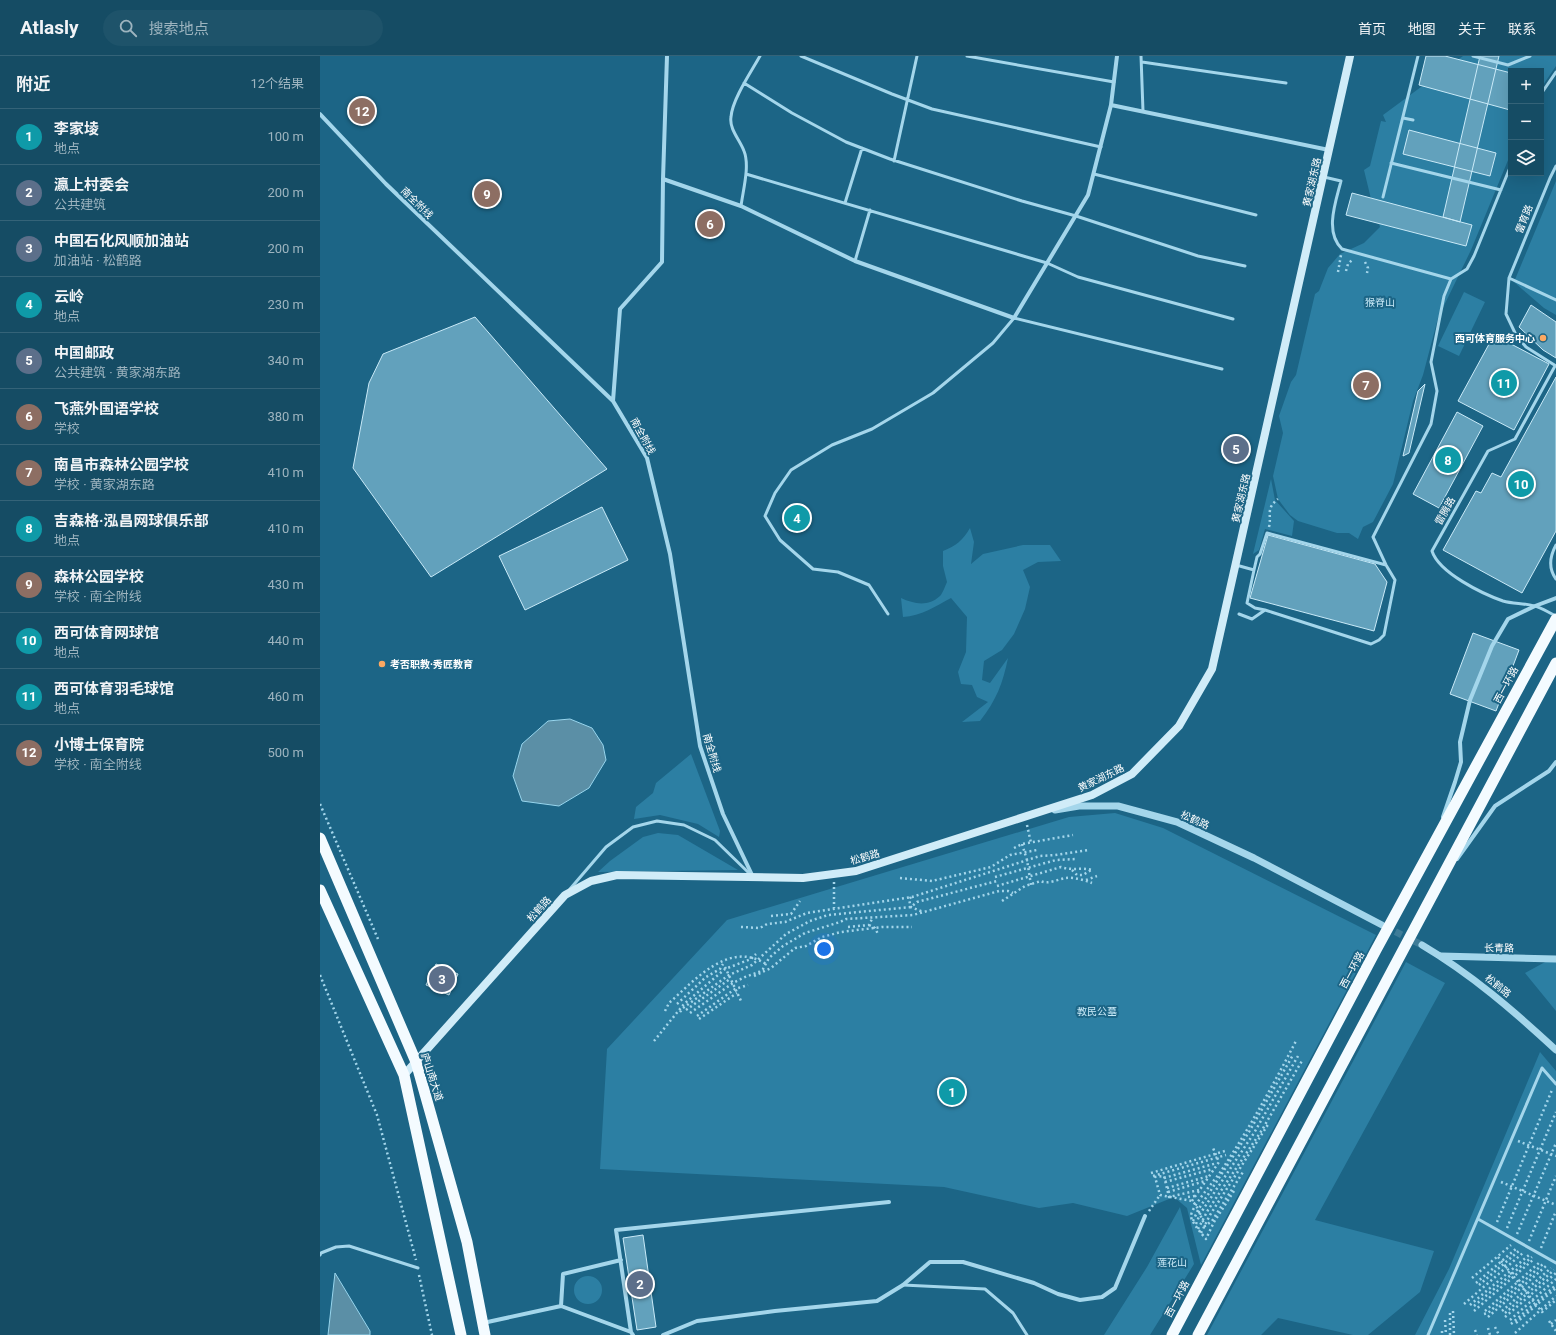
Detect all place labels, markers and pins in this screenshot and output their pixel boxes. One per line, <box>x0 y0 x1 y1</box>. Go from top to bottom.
pin: 12 <box>349 96 375 126</box>
pin: 9 <box>474 179 500 209</box>
pin: 6 <box>697 209 723 239</box>
place label: 西可体育服务中心 <box>1455 333 1535 344</box>
marker: 西可体育服务中心 <box>1538 333 1548 343</box>
pin: 11 <box>1491 368 1517 398</box>
pin: 7 <box>1353 370 1379 400</box>
pin: 5 <box>1223 434 1249 464</box>
pin: 8 <box>1435 445 1461 475</box>
pin: 10 <box>1508 469 1534 499</box>
pin: 4 <box>784 503 810 533</box>
marker: 考否职教·秀匠教育 <box>377 659 387 669</box>
place label: 考否职教·秀匠教育 <box>390 659 473 670</box>
pin: 3 <box>429 964 455 994</box>
pin: 1 <box>939 1077 965 1107</box>
pin: 2 <box>627 1269 653 1299</box>

